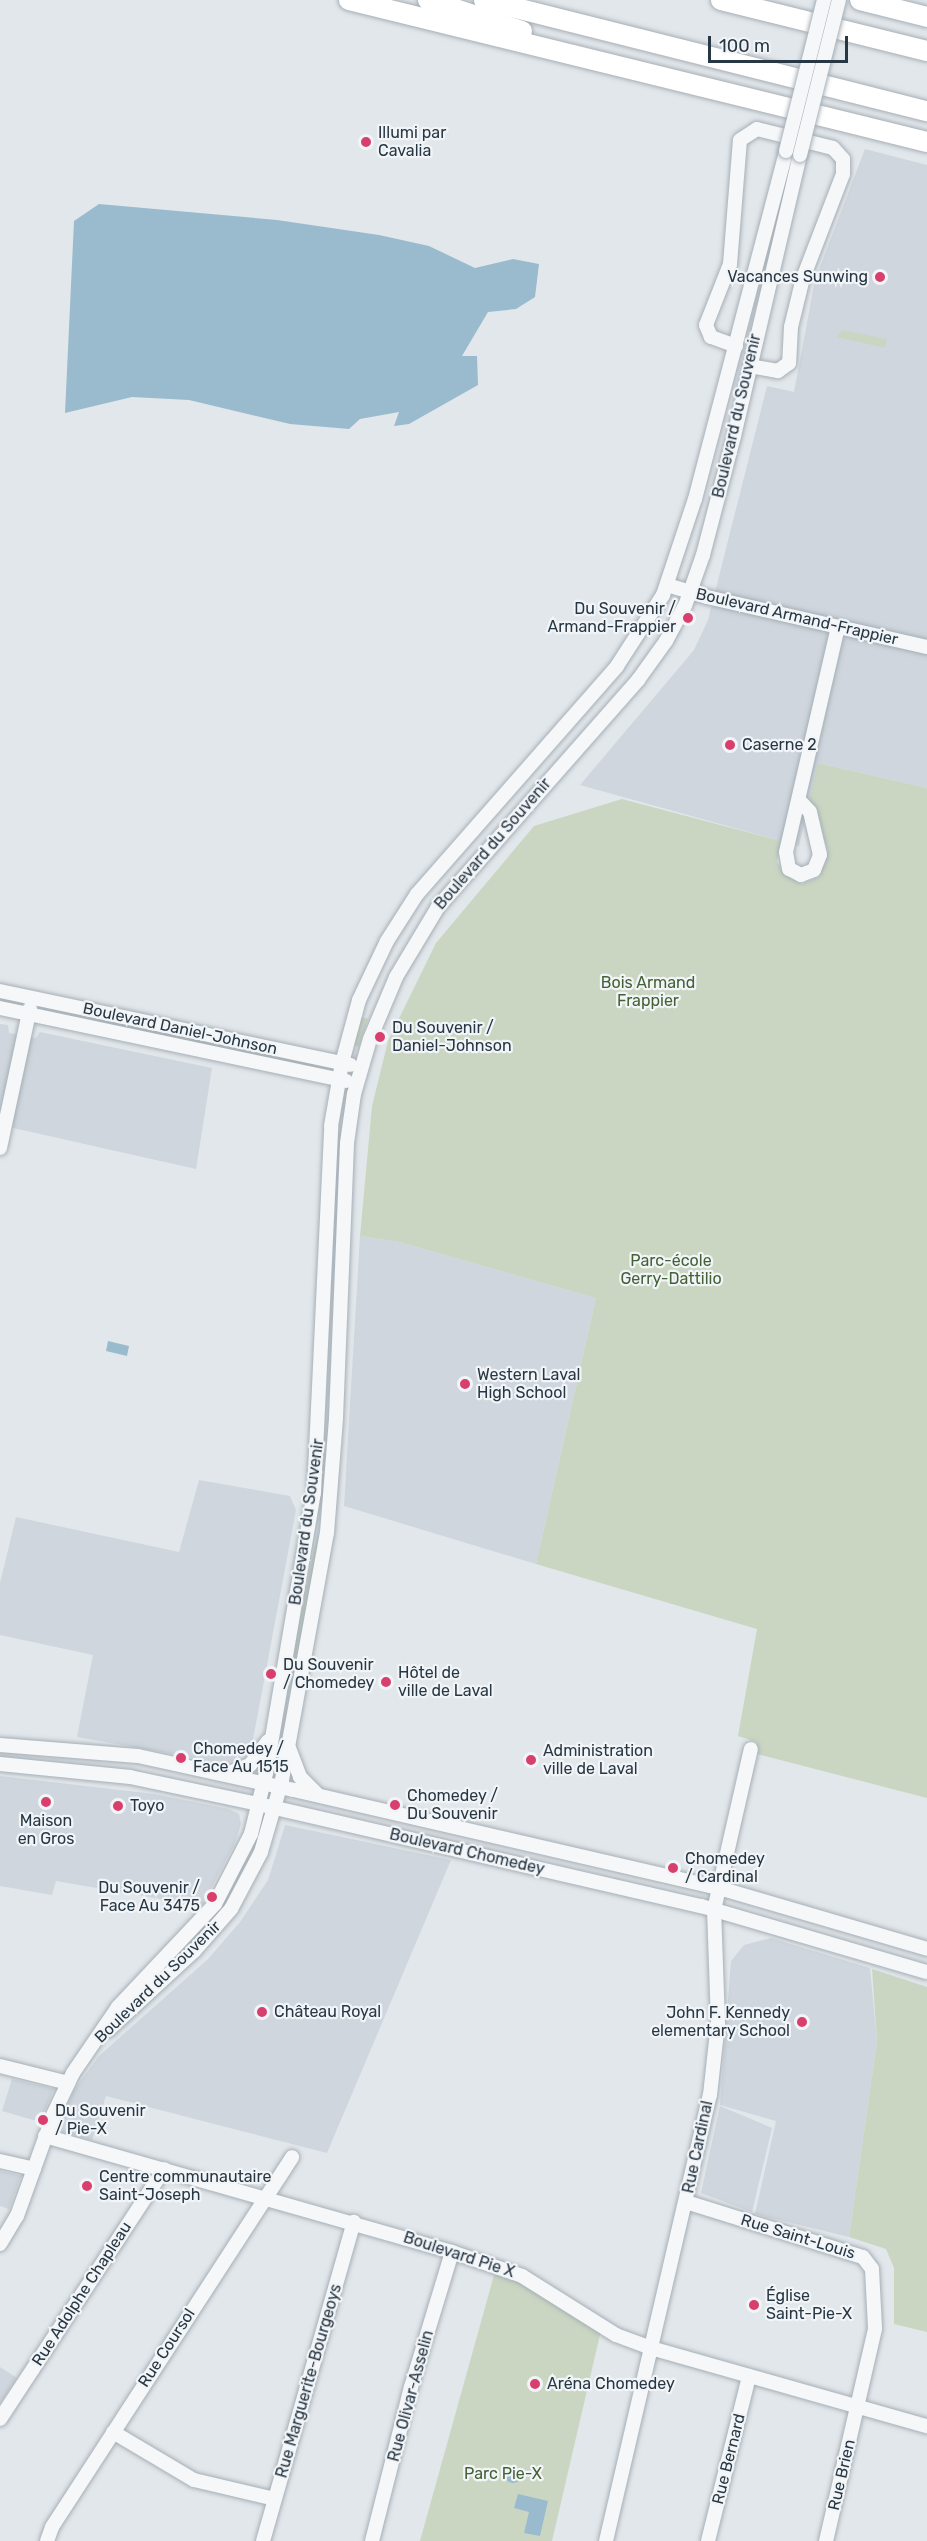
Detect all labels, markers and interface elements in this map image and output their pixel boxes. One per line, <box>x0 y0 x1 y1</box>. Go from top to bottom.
scale bar <box>711 24 850 62</box>
text: 100 m <box>719 35 770 57</box>
place label: Illumi par Cavalia <box>378 123 446 161</box>
marker: Illumi par Cavalia <box>359 135 373 149</box>
place label: Vacances Sunwing <box>727 267 868 287</box>
marker: Vacances Sunwing <box>873 270 887 284</box>
street label: Boulevard du Souvenir <box>709 332 765 500</box>
street label: Boulevard Armand-Frappier <box>694 584 900 650</box>
place label: Du Souvenir / Armand-Frappier <box>547 599 676 637</box>
marker: Du Souvenir / Armand-Frappier <box>681 611 695 625</box>
place label: Caserne 2 <box>742 735 817 755</box>
marker: Caserne 2 <box>723 738 737 752</box>
street label: Boulevard du Souvenir <box>431 774 555 914</box>
park label: Bois Armand Frappier <box>601 973 695 1011</box>
street label: Boulevard Daniel-Johnson <box>81 999 279 1059</box>
place label: Du Souvenir / Daniel-Johnson <box>392 1018 512 1056</box>
marker: Du Souvenir / Daniel-Johnson <box>373 1030 387 1044</box>
park label: Parc-école Gerry-Dattilio <box>620 1251 722 1289</box>
place label: Western Laval High School <box>477 1365 580 1403</box>
marker: Western Laval High School <box>458 1377 472 1391</box>
street label: Boulevard du Souvenir <box>286 1438 328 1606</box>
place label: Du Souvenir / Chomedey <box>283 1655 374 1693</box>
place label: Hôtel de ville de Laval <box>398 1663 493 1701</box>
marker: Du Souvenir / Chomedey <box>264 1667 278 1681</box>
marker: Hôtel de ville de Laval <box>379 1675 393 1689</box>
place label: Chomedey / Face Au 1515 <box>193 1739 289 1777</box>
place label: Administration ville de Laval <box>543 1741 653 1779</box>
marker: Chomedey / Face Au 1515 <box>174 1751 188 1765</box>
marker: Administration ville de Laval <box>524 1753 538 1767</box>
place label: Chomedey / Du Souvenir <box>407 1786 498 1824</box>
marker: Maison en Gros <box>39 1795 53 1809</box>
place label: Toyo <box>130 1796 164 1816</box>
marker: Chomedey / Du Souvenir <box>388 1798 402 1812</box>
marker: Toyo <box>111 1799 125 1813</box>
place label: Maison en Gros <box>18 1811 74 1849</box>
street label: Boulevard Chomedey <box>388 1825 546 1879</box>
place label: Chomedey / Cardinal <box>685 1849 765 1887</box>
marker: Chomedey / Cardinal <box>666 1861 680 1875</box>
place label: Du Souvenir / Face Au 3475 <box>98 1878 200 1916</box>
marker: Du Souvenir / Face Au 3475 <box>205 1890 219 1904</box>
street label: Boulevard du Souvenir <box>91 1917 225 2047</box>
place label: Château Royal <box>274 2002 381 2022</box>
place label: John F. Kennedy elementary School <box>651 2003 790 2041</box>
marker: Château Royal <box>255 2005 269 2019</box>
marker: John F. Kennedy elementary School <box>795 2015 809 2029</box>
street label: Rue Cardinal <box>679 2099 717 2195</box>
place label: Du Souvenir / Pie-X <box>55 2101 146 2139</box>
marker: Du Souvenir / Pie-X <box>36 2113 50 2127</box>
place label: Centre communautaire Saint-Joseph <box>99 2167 271 2205</box>
marker: Centre communautaire Saint-Joseph <box>80 2179 94 2193</box>
street label: Rue Saint-Louis <box>738 2210 858 2264</box>
street label: Rue Adolphe Chapleau <box>28 2218 136 2370</box>
street label: Boulevard Pie X <box>401 2228 517 2282</box>
street label: Rue Marguerite-Bourgeoys <box>272 2282 346 2480</box>
place label: Église Saint-Pie-X <box>766 2286 852 2324</box>
marker: Église Saint-Pie-X <box>747 2298 761 2312</box>
street label: Rue Coursol <box>135 2305 199 2391</box>
street label: Rue Olivar-Asselin <box>384 2328 438 2464</box>
place label: Aréna Chomedey <box>547 2374 675 2394</box>
marker: Aréna Chomedey <box>528 2377 542 2391</box>
street label: Rue Bernard <box>708 2412 750 2506</box>
street label: Rue Brien <box>825 2438 859 2512</box>
park label: Parc Pie-X <box>464 2464 542 2484</box>

